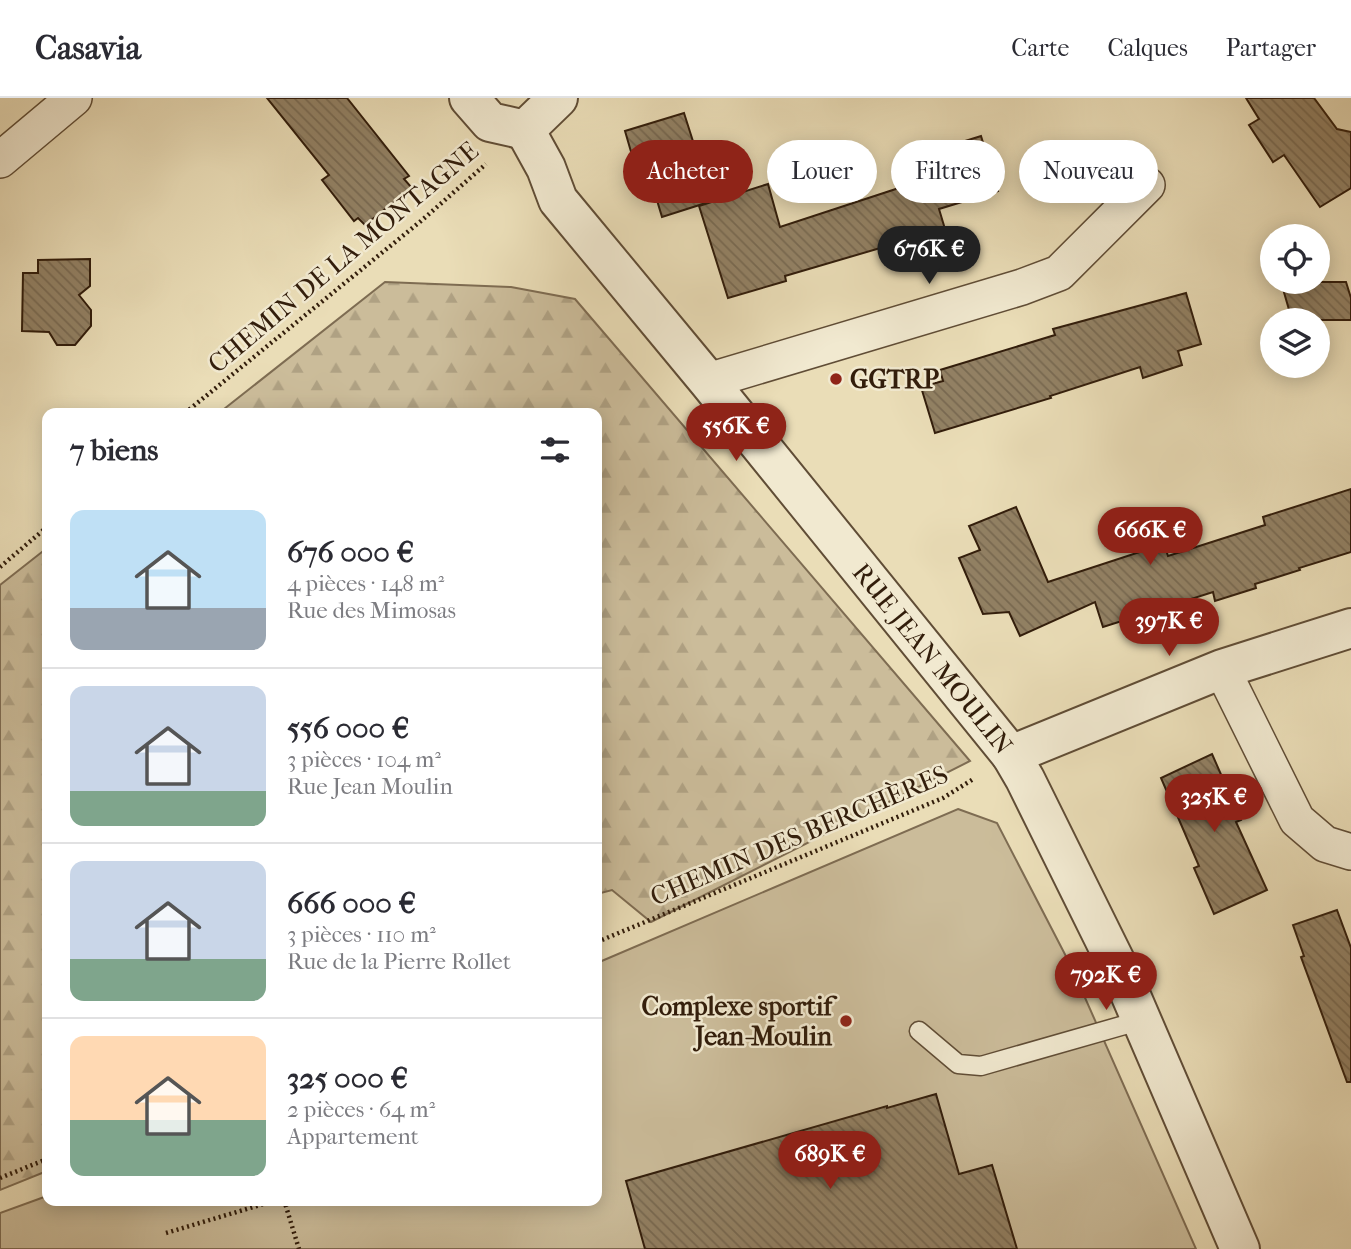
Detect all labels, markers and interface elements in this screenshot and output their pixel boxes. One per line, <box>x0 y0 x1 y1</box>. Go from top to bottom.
text: Casavia <box>35 29 141 68</box>
text: Carte <box>1011 34 1069 62</box>
text: Calques <box>1107 34 1188 62</box>
text: Partager <box>1226 34 1316 62</box>
street label: CHEMIN DE LA MONTAGNE <box>202 135 485 380</box>
chip: Acheter <box>623 140 753 203</box>
chip: Louer <box>767 140 877 203</box>
chip: Filtres <box>891 140 1005 203</box>
chip: Nouveau <box>1019 140 1158 203</box>
map controls <box>1260 224 1330 378</box>
button: locate <box>1260 224 1330 294</box>
pin: 676K € <box>872 226 986 286</box>
text: 676K € <box>893 235 965 262</box>
button: layers <box>1260 308 1330 378</box>
place label: GGTRP <box>850 364 939 395</box>
marker: GGTRP <box>828 371 844 387</box>
pin: 556K € <box>679 404 793 463</box>
text: 556K € <box>702 412 770 439</box>
icon: filters <box>536 431 574 469</box>
text: 7 biens <box>70 433 158 468</box>
pin: 666K € <box>1093 508 1207 567</box>
text: 666K € <box>1114 516 1186 543</box>
text: 676 000 € <box>287 535 414 570</box>
icon: home <box>126 538 210 622</box>
street label: RUE JEAN MOULIN <box>846 557 1019 761</box>
text: 4 pièces · 148 m² <box>287 570 444 597</box>
text: Rue des Mimosas <box>287 597 456 624</box>
pin: 397K € <box>1112 598 1226 658</box>
text: 397K € <box>1135 607 1203 634</box>
text: 556 000 € <box>287 711 409 746</box>
icon: home <box>126 714 210 798</box>
text: 3 pièces · 104 m² <box>287 746 441 773</box>
street label: CHEMIN DES BERCHÈRES <box>645 758 953 912</box>
text: Rue Jean Moulin <box>287 773 453 800</box>
pin: 325K € <box>1157 774 1271 834</box>
text: 325K € <box>1181 783 1247 810</box>
text: 666 000 € <box>287 886 416 921</box>
icon: home <box>126 889 210 973</box>
text: 3 pièces · 110 m² <box>287 921 436 948</box>
text: Rue de la Pierre Rollet <box>287 948 511 975</box>
pin: 792K € <box>1049 953 1163 1012</box>
text: 792K € <box>1071 961 1141 988</box>
place label: Complexe sportif Jean-Moulin <box>641 991 837 1052</box>
marker: Complexe sportif Jean-Moulin <box>838 1013 854 1029</box>
text: 325 000 € <box>287 1061 408 1096</box>
icon: home <box>126 1064 210 1148</box>
text: 2 pièces · 64 m² <box>287 1096 435 1123</box>
text: Appartement <box>287 1123 419 1150</box>
pin: 689K € <box>773 1132 887 1191</box>
text: 689K € <box>794 1140 866 1167</box>

